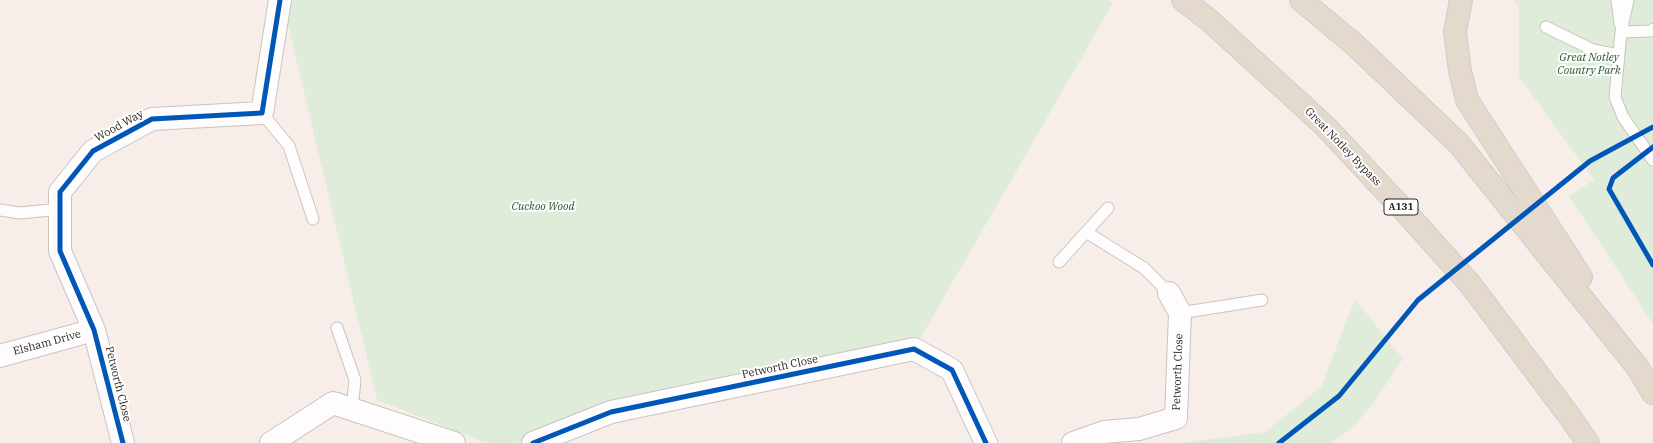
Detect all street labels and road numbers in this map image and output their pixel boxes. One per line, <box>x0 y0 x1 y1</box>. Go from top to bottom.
street label: Great Notley Bypass <box>1302 105 1384 189</box>
street label: Wood Way <box>92 107 146 145</box>
road number: A131 <box>1384 199 1418 215</box>
street label: Elsham Drive <box>12 328 82 358</box>
street label: Petworth Close <box>1170 333 1186 411</box>
street label: Petworth Close <box>102 345 134 423</box>
street label: Petworth Close <box>741 353 819 381</box>

